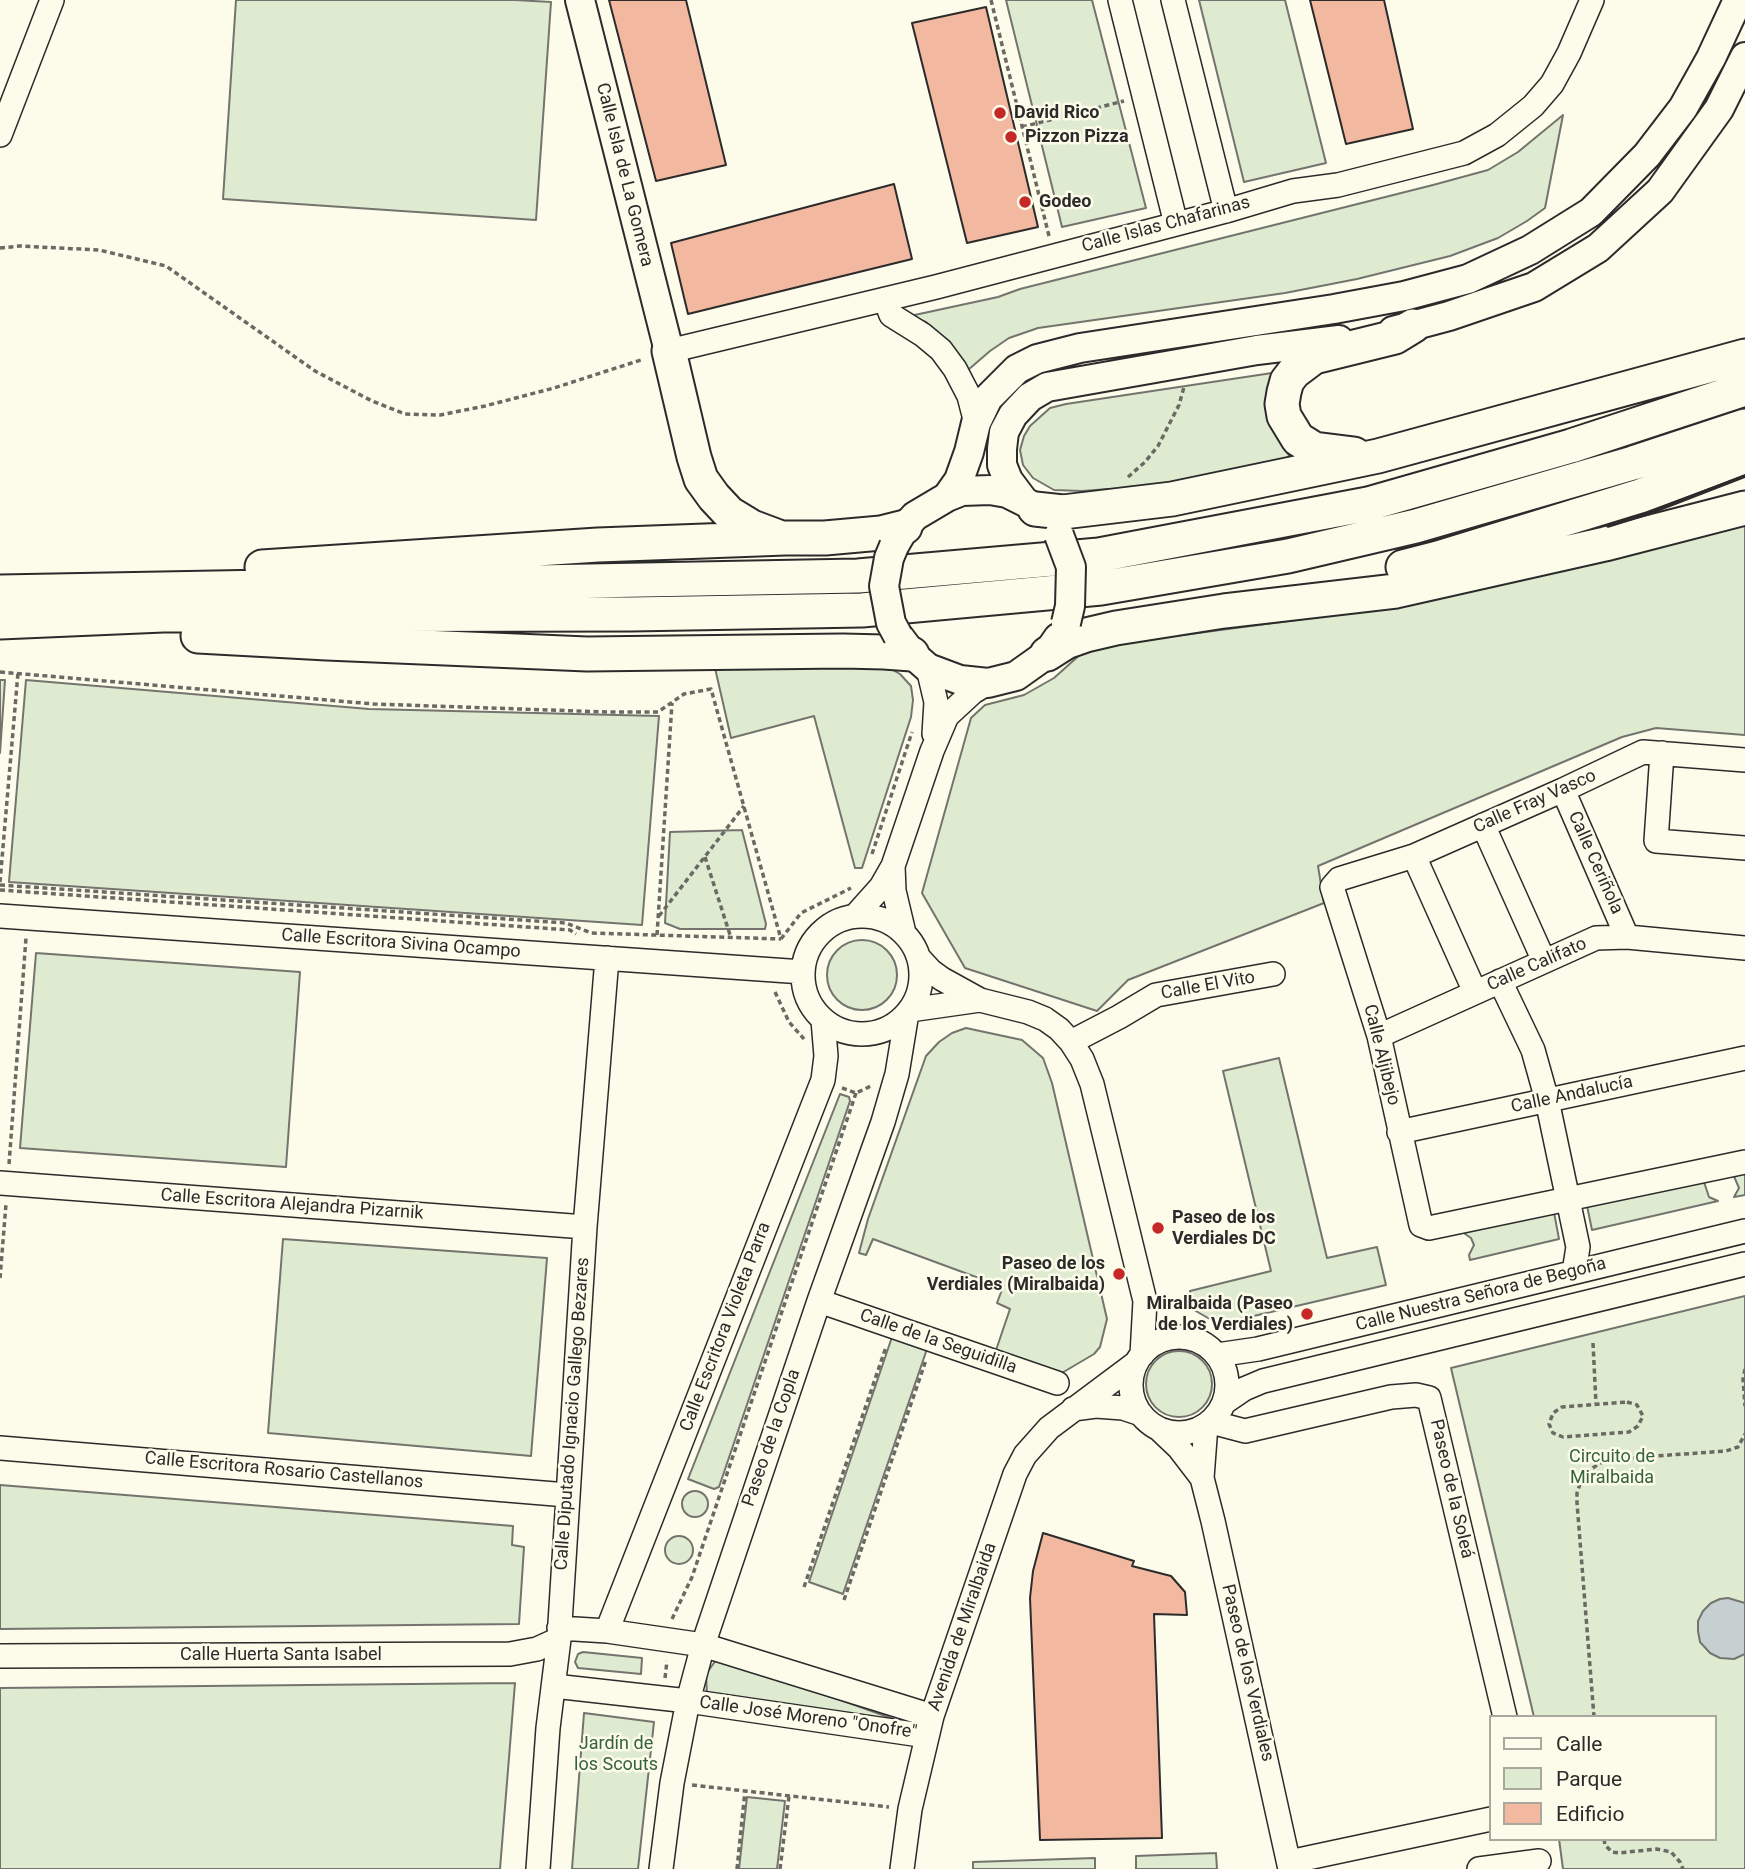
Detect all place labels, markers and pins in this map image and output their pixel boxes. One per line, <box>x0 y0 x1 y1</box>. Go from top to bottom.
place label: David Rico <box>1014 102 1100 124</box>
marker: David Rico <box>992 105 1008 121</box>
place label: Pizzon Pizza <box>1025 126 1129 148</box>
marker: Pizzon Pizza <box>1003 129 1019 145</box>
place label: Godeo <box>1039 191 1091 213</box>
marker: Godeo <box>1017 194 1033 210</box>
place label: Paseo de los Verdiales DC <box>1172 1207 1276 1250</box>
marker: Paseo de los Verdiales DC <box>1150 1220 1166 1236</box>
place label: Paseo de los Verdiales (Miralbaida) <box>927 1253 1105 1296</box>
marker: Paseo de los Verdiales (Miralbaida) <box>1111 1266 1127 1282</box>
place label: Miralbaida (Paseo de los Verdiales) <box>1146 1293 1293 1336</box>
marker: Miralbaida (Paseo de los Verdiales) <box>1299 1306 1315 1322</box>

